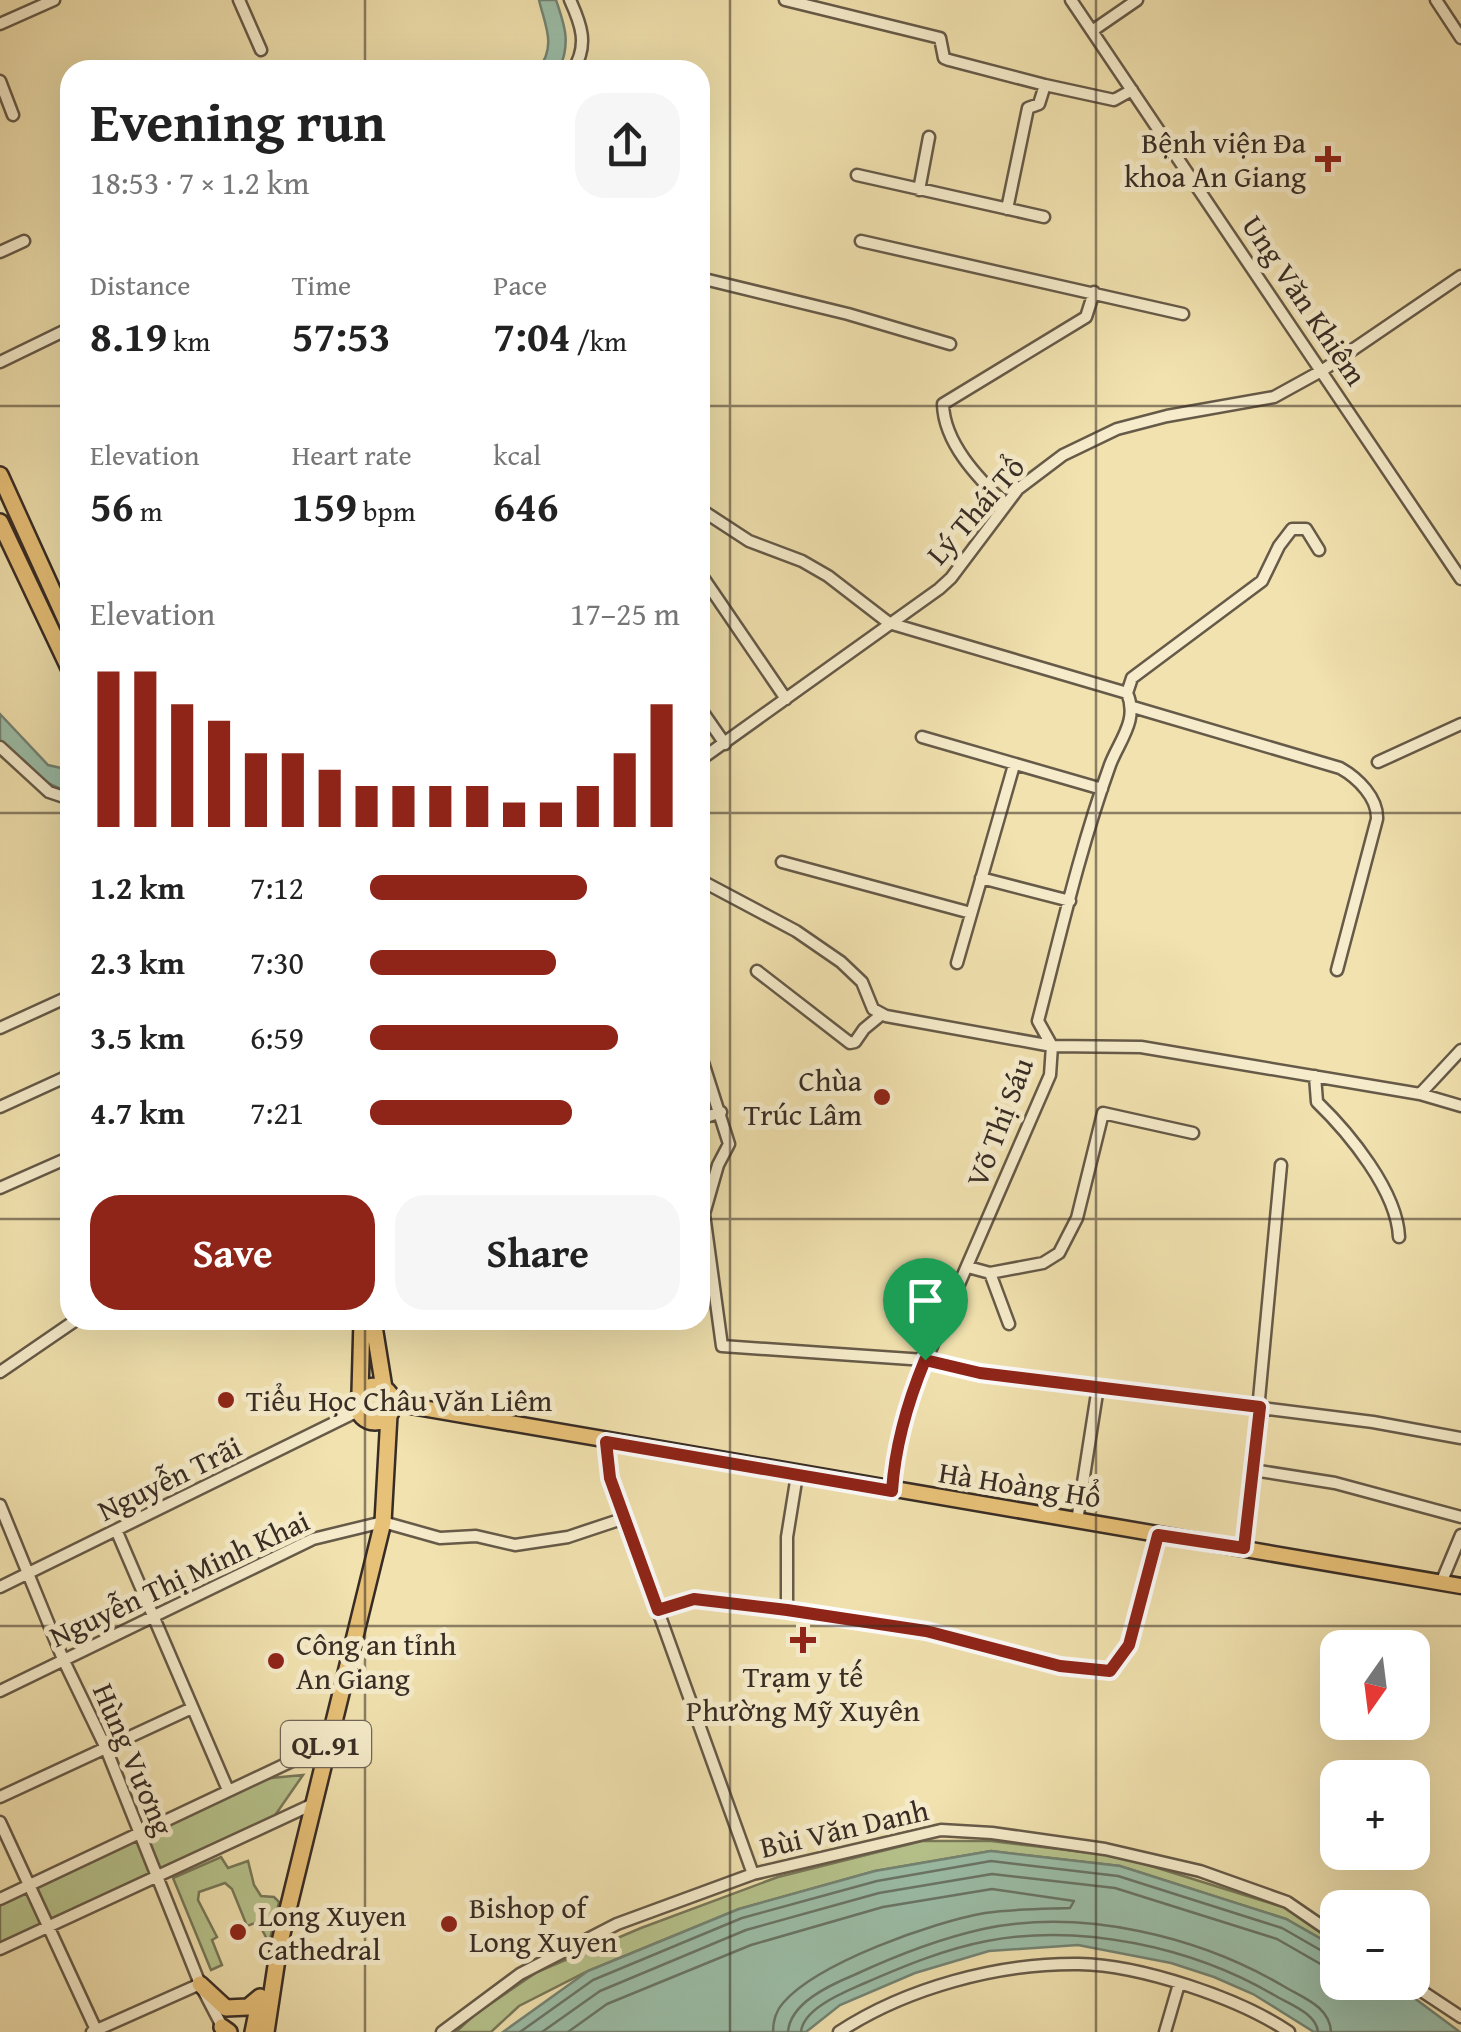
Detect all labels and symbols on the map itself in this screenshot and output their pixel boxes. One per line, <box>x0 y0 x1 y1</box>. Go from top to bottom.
place label: Bệnh viện Đa khoa An Giang <box>1124 120 1306 198</box>
marker: Bệnh viện Đa khoa An Giang <box>1315 146 1341 172</box>
street label: Ung Văn Khiêm <box>1232 206 1379 394</box>
street label: Lý Thái Tổ <box>915 446 1035 574</box>
street label: Võ Thị Sáu <box>954 1050 1044 1193</box>
place label: Chùa Trúc Lâm <box>743 1058 862 1136</box>
marker: Chùa Trúc Lâm <box>871 1086 893 1108</box>
pin <box>883 1258 968 1361</box>
place label: Tiểu Học Châu Văn Liêm <box>246 1378 553 1422</box>
marker: Tiểu Học Châu Văn Liêm <box>215 1389 237 1411</box>
street label: Nguyễn Trãi <box>90 1424 248 1532</box>
street label: Hà Hoàng Hổ <box>936 1449 1104 1519</box>
street label: Nguyễn Thị Minh Khai <box>42 1498 316 1658</box>
place label: Công an tỉnh An Giang <box>296 1622 456 1700</box>
marker: Trạm y tế Phường Mỹ Xuyên <box>790 1627 816 1653</box>
north arrow <box>1320 1630 1430 1740</box>
marker: Công an tỉnh An Giang <box>265 1650 287 1672</box>
place label: Trạm y tế Phường Mỹ Xuyên <box>686 1654 920 1732</box>
street label: Hùng Vương <box>82 1676 186 1842</box>
road number: QL.91 <box>281 1721 371 1767</box>
street label: Bùi Văn Danh <box>755 1787 933 1869</box>
place label: Bishop of Long Xuyen <box>469 1885 618 1963</box>
place label: Long Xuyen Cathedral <box>258 1893 407 1971</box>
marker: Bishop of Long Xuyen <box>438 1913 460 1935</box>
marker: Long Xuyen Cathedral <box>227 1921 249 1943</box>

